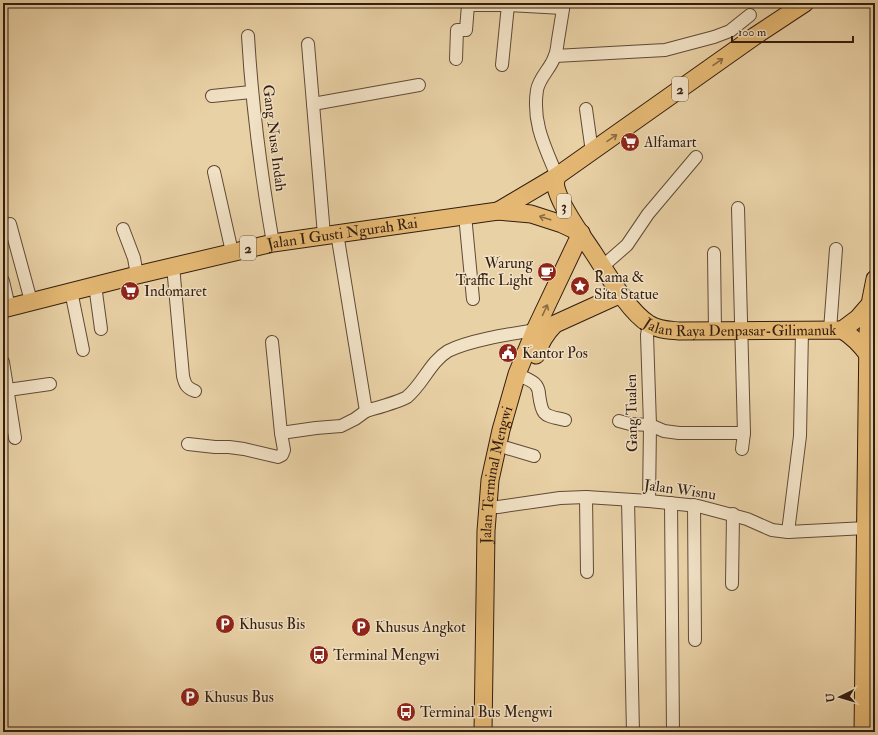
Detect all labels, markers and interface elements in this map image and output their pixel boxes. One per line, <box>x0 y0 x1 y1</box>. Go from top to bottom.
scale bar <box>732 18 853 44</box>
text: 100 m <box>738 25 767 40</box>
one-way arrow <box>712 58 723 66</box>
road number: 2 <box>672 77 688 101</box>
street label: Gang Nusa Indah <box>258 83 290 193</box>
supermarket icon: Alfamart <box>619 131 641 153</box>
place label: Alfamart <box>643 133 697 152</box>
one-way arrow <box>606 134 617 142</box>
road number: 3 <box>557 194 571 218</box>
street label: Jalan I Gusti Ngurah Rai <box>264 213 419 255</box>
one-way arrow <box>539 214 552 221</box>
road number: 2 <box>240 236 256 260</box>
place label: Warung Traffic Light <box>456 254 534 290</box>
cafe icon: Warung Traffic Light <box>536 261 558 283</box>
place label: Rama & Sita Statue <box>594 268 659 304</box>
place icon: Rama & Sita Statue <box>569 275 591 297</box>
supermarket icon: Indomaret <box>119 280 141 302</box>
place label: Indomaret <box>144 282 207 301</box>
one-way arrow <box>542 304 549 316</box>
street label: Jalan Raya Denpasar-Gilimanuk <box>638 313 837 341</box>
public building icon: Kantor Pos <box>497 342 519 364</box>
place label: Kantor Pos <box>522 344 588 363</box>
street label: Gang Tualen <box>622 373 642 452</box>
street label: Jalan Terminal Mengwi <box>476 404 517 545</box>
street label: Jalan Wisnu <box>642 475 718 505</box>
parking icon: Khusus Bis <box>214 613 236 635</box>
place label: Khusus Bis <box>239 615 305 634</box>
parking icon: Khusus Angkot <box>350 616 372 638</box>
place label: Khusus Angkot <box>375 618 466 637</box>
bus stop icon: Terminal Mengwi <box>308 644 330 666</box>
place label: Terminal Mengwi <box>333 646 440 665</box>
north arrow <box>820 677 860 717</box>
parking icon: Khusus Bus <box>179 686 201 708</box>
place label: Khusus Bus <box>204 688 274 707</box>
text: U <box>824 692 837 703</box>
bus stop icon: Terminal Bus Mengwi <box>395 701 417 723</box>
place label: Terminal Bus Mengwi <box>420 703 552 722</box>

